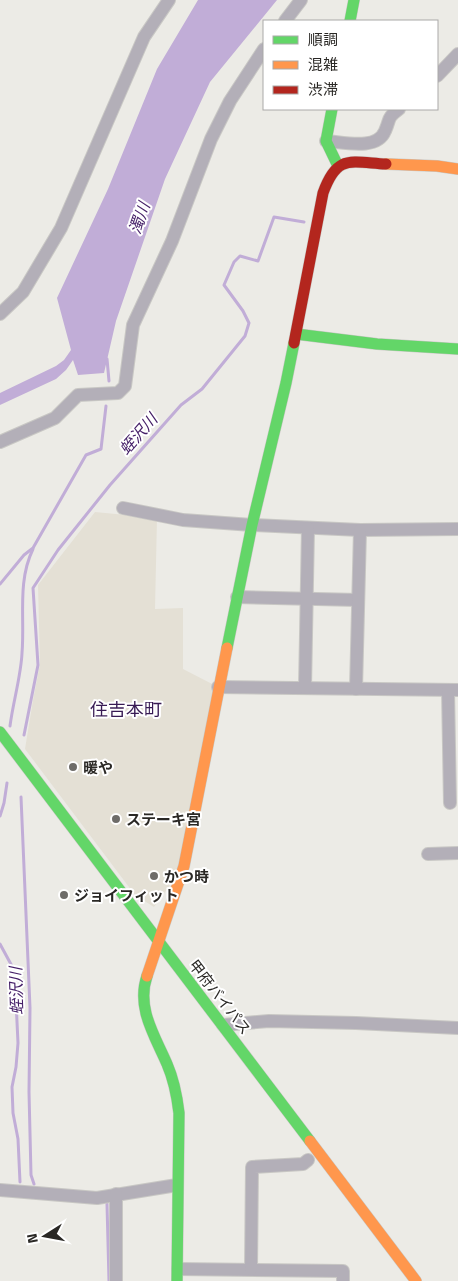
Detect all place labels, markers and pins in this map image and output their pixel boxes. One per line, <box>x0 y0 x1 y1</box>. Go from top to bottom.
place label: 暖や <box>83 756 113 779</box>
marker: 暖や <box>67 761 79 773</box>
place label: ステーキ宮 <box>126 808 201 831</box>
marker: ステーキ宮 <box>110 813 122 825</box>
place label: かつ時 <box>164 865 209 888</box>
marker: かつ時 <box>148 870 160 882</box>
place label: ジョイフィット <box>74 884 179 907</box>
marker: ジョイフィット <box>58 889 70 901</box>

